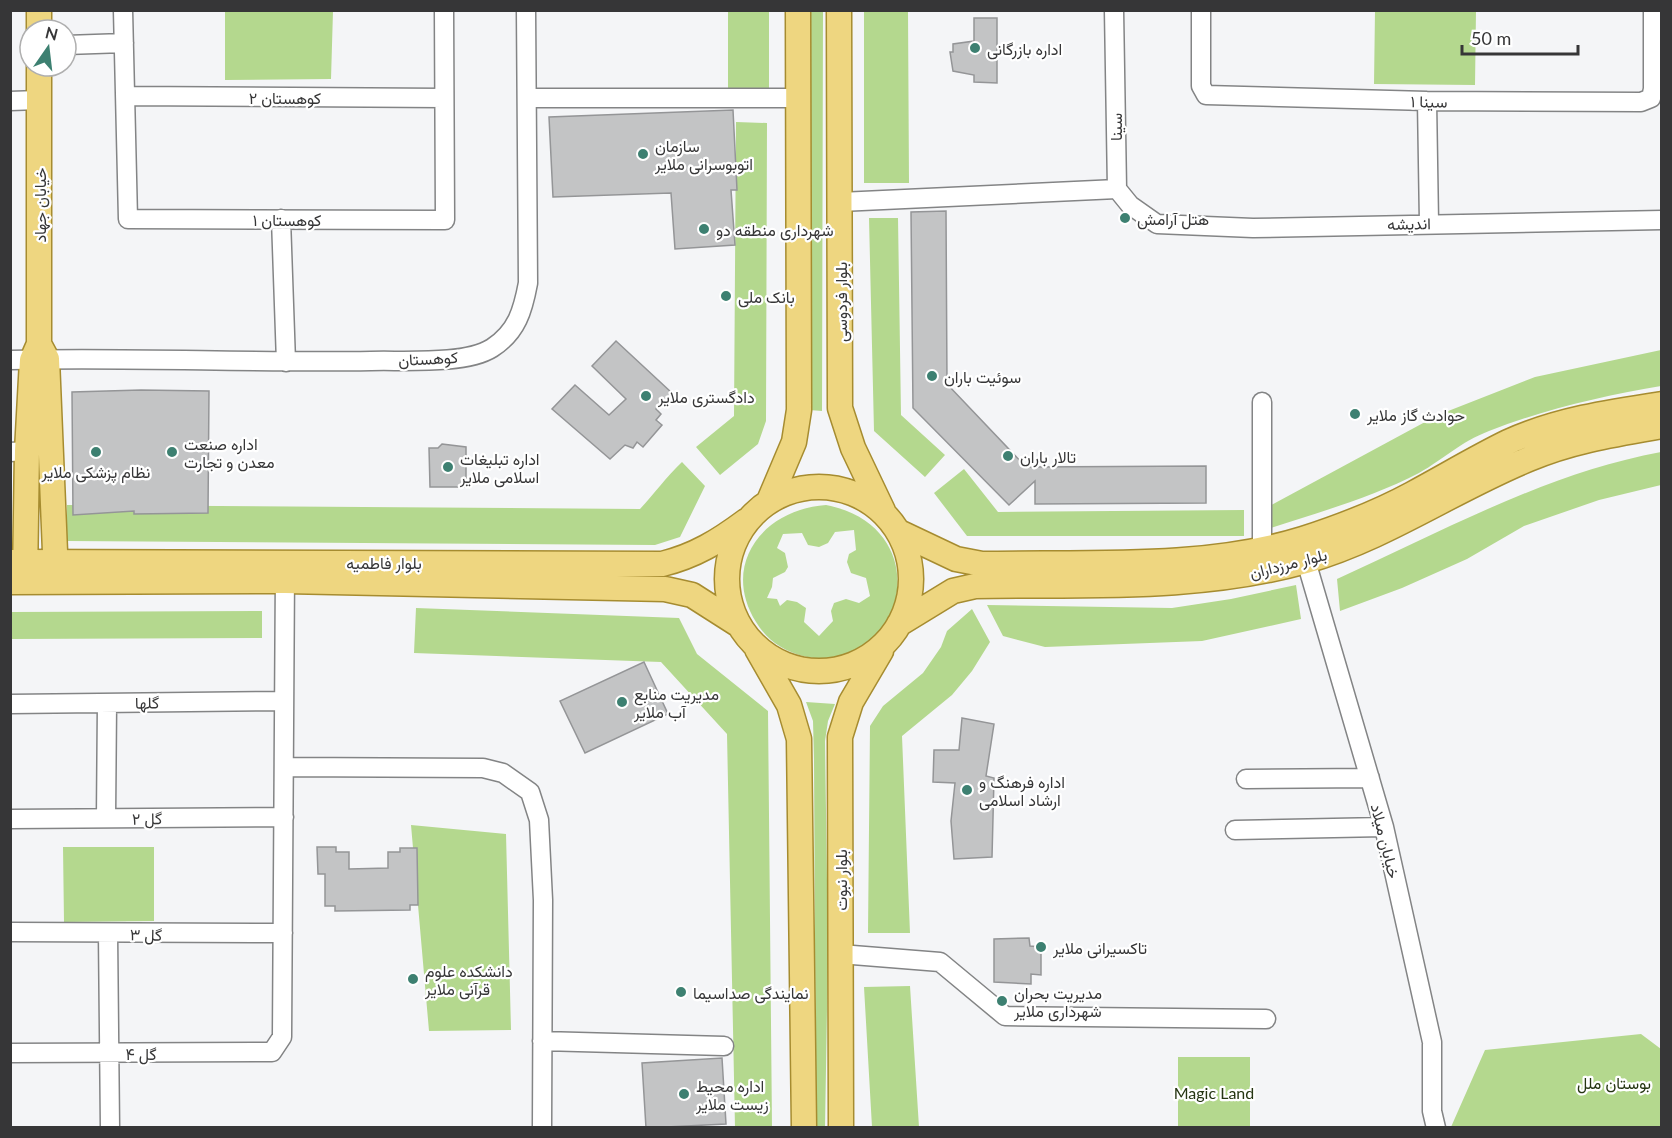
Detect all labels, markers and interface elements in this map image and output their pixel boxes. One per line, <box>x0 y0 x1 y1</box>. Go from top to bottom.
north arrow <box>18 18 78 78</box>
scale bar <box>1462 18 1578 56</box>
text: N <box>43 22 60 44</box>
text: 50 m <box>1471 27 1511 49</box>
place label: اداره بازرگانی <box>987 39 1062 60</box>
marker: اداره بازرگانی <box>968 41 982 55</box>
street label: کوهستان ۲ <box>249 88 321 109</box>
street label: سینا ۱ <box>1410 91 1448 112</box>
street label: سینا <box>1106 113 1126 141</box>
place label: سازمان اتوبوسرانی ملایر <box>654 136 753 175</box>
marker: سازمان اتوبوسرانی ملایر <box>636 147 650 161</box>
street label: خیابان جهاد <box>30 167 51 243</box>
place label: هتل آرامش <box>1137 209 1209 230</box>
street label: کوهستان ۱ <box>253 210 321 231</box>
marker: هتل آرامش <box>1118 211 1132 225</box>
street label: اندیشه <box>1387 213 1431 234</box>
place label: شهرداری منطقه دو <box>716 220 834 241</box>
marker: شهرداری منطقه دو <box>697 222 711 236</box>
street label: بلوار فردوسی <box>831 262 852 342</box>
place label: بانک ملی <box>738 287 795 308</box>
marker: بانک ملی <box>719 289 733 303</box>
street label: کوهستان <box>398 347 459 371</box>
place label: سوئیت باران <box>944 367 1021 388</box>
marker: سوئیت باران <box>925 369 939 383</box>
place label: دادگستری ملایر <box>657 387 755 408</box>
marker: دادگستری ملایر <box>639 389 653 403</box>
place label: حوادث گاز ملایر <box>1366 405 1465 426</box>
marker: حوادث گاز ملایر <box>1348 407 1362 421</box>
place label: اداره صنعت معدن و تجارت <box>184 434 275 473</box>
marker: نظام پزشکی ملایر <box>89 445 103 459</box>
marker: اداره صنعت معدن و تجارت <box>165 445 179 459</box>
place label: تالار باران <box>1020 447 1076 468</box>
place label: اداره تبلیغات اسلامی ملایر <box>459 449 540 488</box>
marker: تالار باران <box>1001 449 1015 463</box>
marker: اداره تبلیغات اسلامی ملایر <box>441 460 455 474</box>
place label: نظام پزشکی ملایر <box>41 462 150 484</box>
street label: بلوار مرزداران <box>1247 544 1329 584</box>
street label: بلوار فاطمیه <box>346 553 422 574</box>
place label: مدیریت منابع آب ملایر <box>633 684 719 723</box>
street label: گلها <box>135 692 159 714</box>
marker: مدیریت منابع آب ملایر <box>615 695 629 709</box>
place label: اداره فرهنگ و ارشاد اسلامی <box>979 772 1065 811</box>
marker: اداره فرهنگ و ارشاد اسلامی <box>960 783 974 797</box>
street label: خیابان میلاد <box>1367 802 1404 881</box>
street label: گل ۲ <box>132 808 162 830</box>
street label: بلوار نبوت <box>831 849 852 911</box>
street label: گل ۳ <box>130 924 162 946</box>
place label: تاکسیرانی ملایر <box>1052 938 1147 959</box>
marker: تاکسیرانی ملایر <box>1034 940 1048 954</box>
place label: دانشکده علوم قرآنی ملایر <box>424 961 513 1000</box>
marker: دانشکده علوم قرآنی ملایر <box>406 972 420 986</box>
place label: نمایندگی صداسیما <box>693 983 809 1004</box>
place label: مدیریت بحران شهرداری ملایر <box>1013 983 1102 1022</box>
marker: نمایندگی صداسیما <box>674 985 688 999</box>
marker: مدیریت بحران شهرداری ملایر <box>995 994 1009 1008</box>
street label: گل ۴ <box>125 1044 157 1065</box>
park label: بوستان ملل <box>1577 1073 1651 1094</box>
place label: اداره محیط زیست ملایر <box>695 1076 769 1115</box>
park label: Magic Land <box>1174 1083 1254 1102</box>
marker: اداره محیط زیست ملایر <box>677 1087 691 1101</box>

